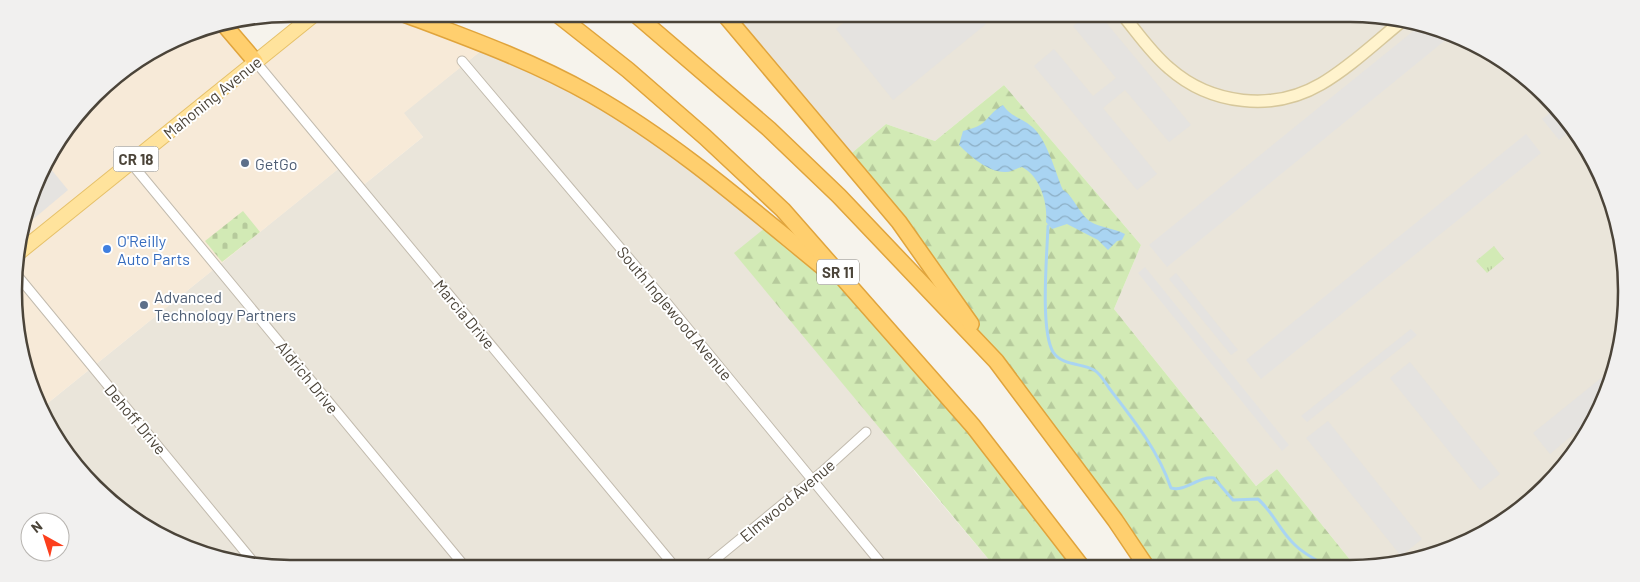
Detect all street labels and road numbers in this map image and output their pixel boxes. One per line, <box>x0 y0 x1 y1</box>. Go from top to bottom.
street label: Mahoning Avenue <box>159 52 265 142</box>
road number: CR 18 <box>114 146 158 172</box>
street label: South Inglewood Avenue <box>613 242 737 384</box>
road number: SR 11 <box>817 260 859 284</box>
street label: Marcia Drive <box>430 275 500 353</box>
street label: Aldrich Drive <box>273 337 343 417</box>
street label: Dehoff Drive <box>101 380 171 458</box>
street label: Elmwood Avenue <box>736 455 838 545</box>

